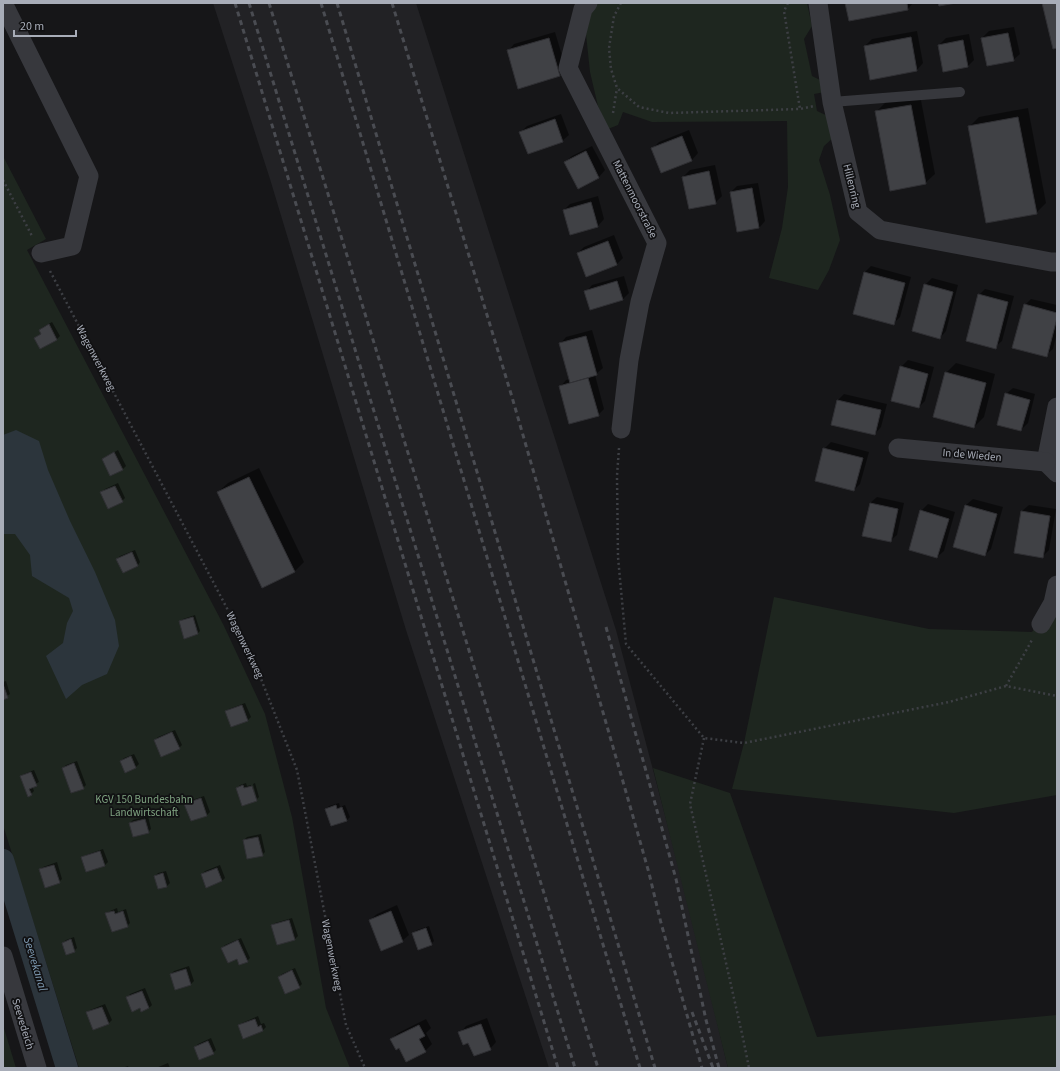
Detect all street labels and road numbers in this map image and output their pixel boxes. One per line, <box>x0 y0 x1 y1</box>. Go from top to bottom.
street label: Mattenmoorstraße <box>609 157 661 241</box>
street label: Hillenring <box>839 162 865 210</box>
street label: Wagenwerkweg <box>72 323 120 394</box>
street label: In de Wieden <box>942 445 1002 465</box>
street label: Wagenwerkweg <box>222 609 268 681</box>
street label: Wagenwerkweg <box>318 918 346 992</box>
street label: Seevedeich <box>8 997 38 1051</box>

